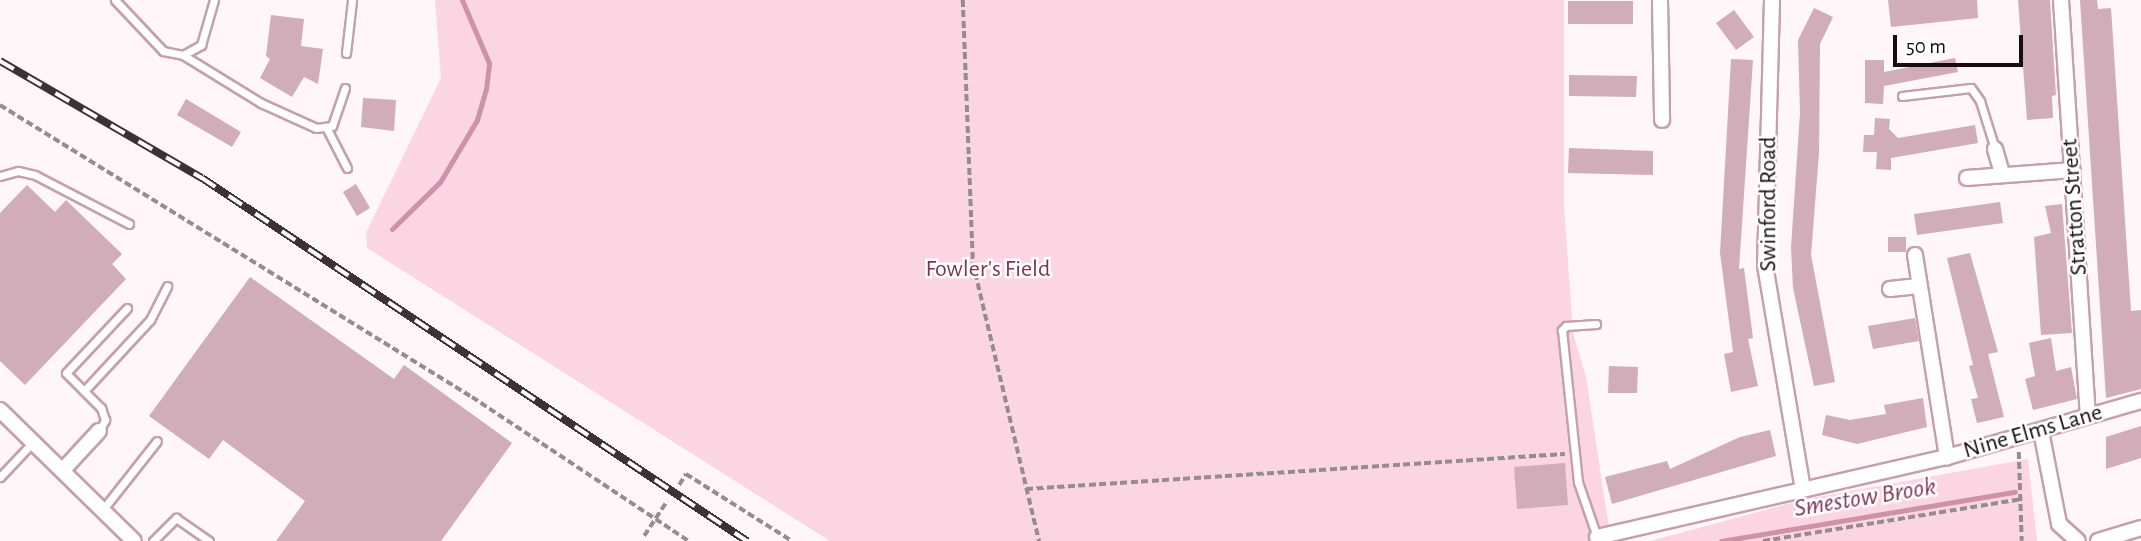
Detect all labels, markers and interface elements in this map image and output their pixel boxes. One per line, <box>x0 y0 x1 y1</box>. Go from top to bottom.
scale bar <box>1896 21 2025 65</box>
text: 50 m <box>1906 36 1946 57</box>
street label: Swinford Road <box>1755 136 1783 272</box>
street label: Stratton Street <box>2056 138 2094 276</box>
park label: Fowler's Field <box>926 256 1050 284</box>
street label: Nine Elms Lane <box>1960 398 2106 466</box>
water label: Smestow Brook <box>1792 471 1938 525</box>

